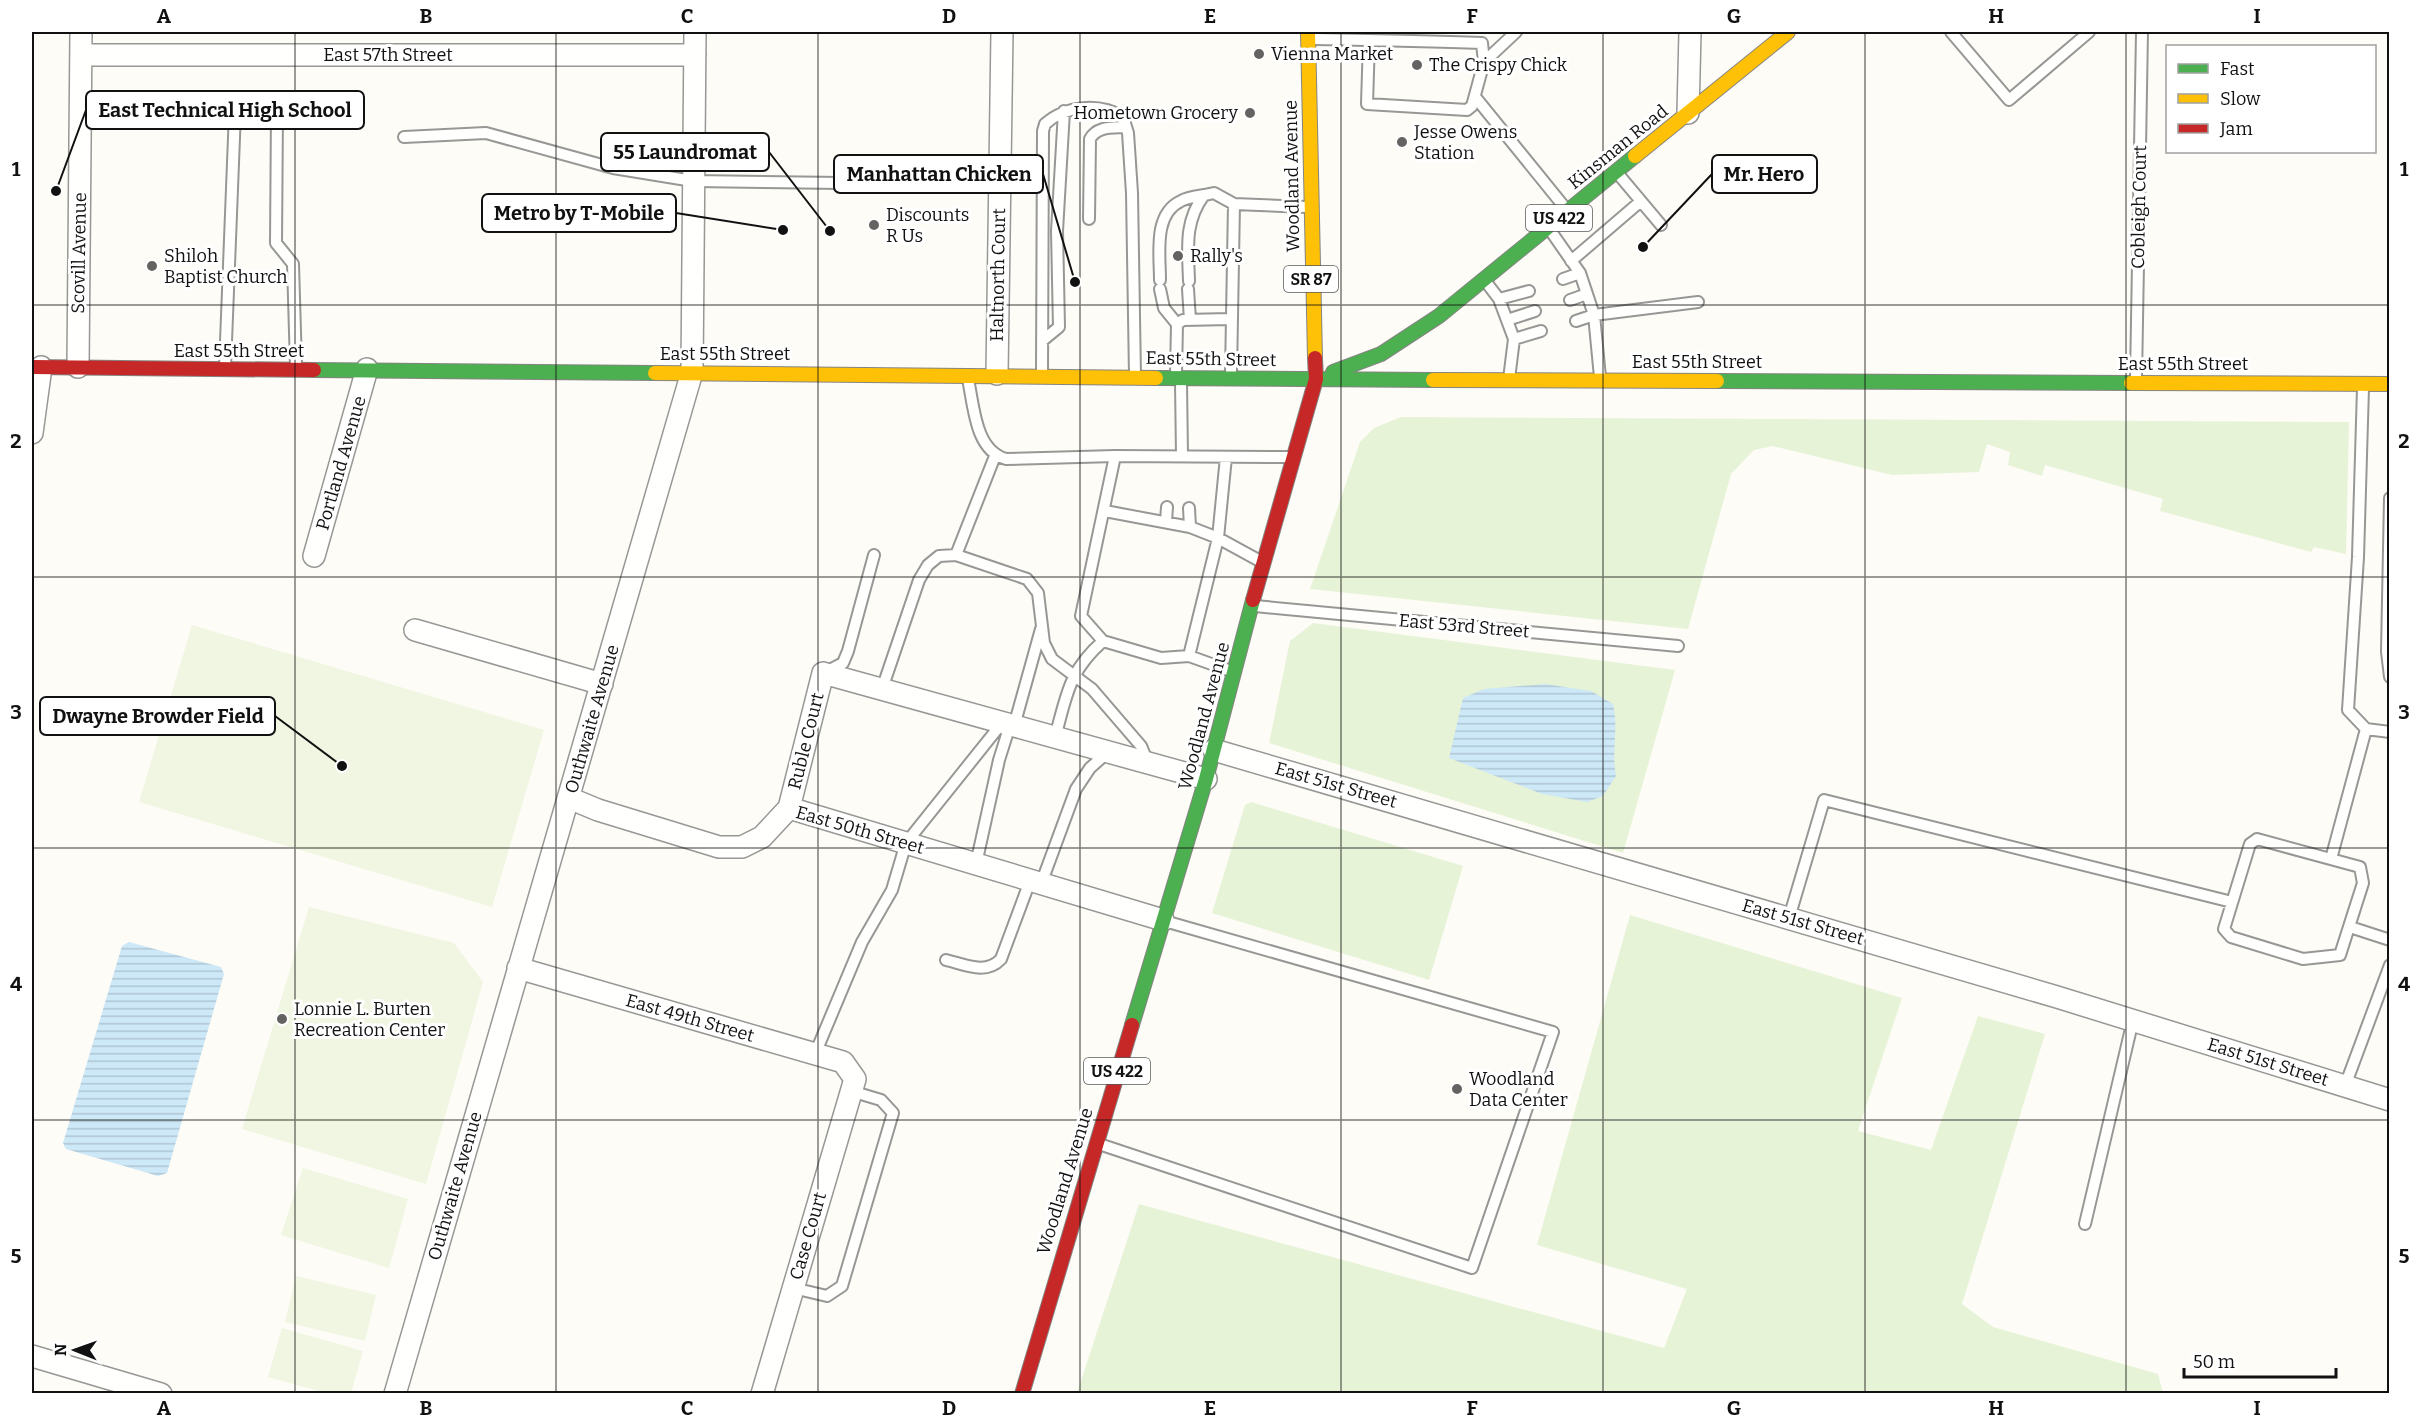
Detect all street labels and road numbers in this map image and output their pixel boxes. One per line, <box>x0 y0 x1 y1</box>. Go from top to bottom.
street label: East 57th Street <box>323 44 453 66</box>
street label: Woodland Avenue <box>1280 100 1304 252</box>
street label: Kinsman Road <box>1564 100 1673 194</box>
street label: Cobleigh Court <box>2127 144 2151 269</box>
street label: Scovill Avenue <box>67 192 91 314</box>
road number: US 422 <box>1526 205 1592 231</box>
street label: Haltnorth Court <box>986 208 1010 342</box>
road number: SR 87 <box>1284 266 1338 292</box>
street label: East 55th Street <box>174 340 305 362</box>
street label: East 55th Street <box>660 343 791 365</box>
street label: East 55th Street <box>1146 347 1277 371</box>
street label: East 55th Street <box>1632 351 1763 373</box>
street label: East 55th Street <box>2118 353 2249 375</box>
street label: Portland Avenue <box>311 393 371 533</box>
street label: East 53rd Street <box>1398 609 1531 643</box>
street label: Woodland Avenue <box>1174 640 1234 792</box>
street label: Outhwaite Avenue <box>560 642 624 796</box>
street label: Ruble Court <box>783 690 829 792</box>
street label: East 51st Street <box>1273 757 1400 813</box>
street label: East 50th Street <box>793 801 927 859</box>
street label: East 51st Street <box>1740 894 1867 950</box>
street label: East 49th Street <box>623 989 757 1047</box>
street label: East 51st Street <box>2205 1033 2332 1091</box>
road number: US 422 <box>1084 1058 1150 1084</box>
street label: Woodland Avenue <box>1032 1105 1098 1257</box>
street label: Outhwaite Avenue <box>423 1109 487 1263</box>
street label: Case Court <box>785 1189 831 1282</box>

